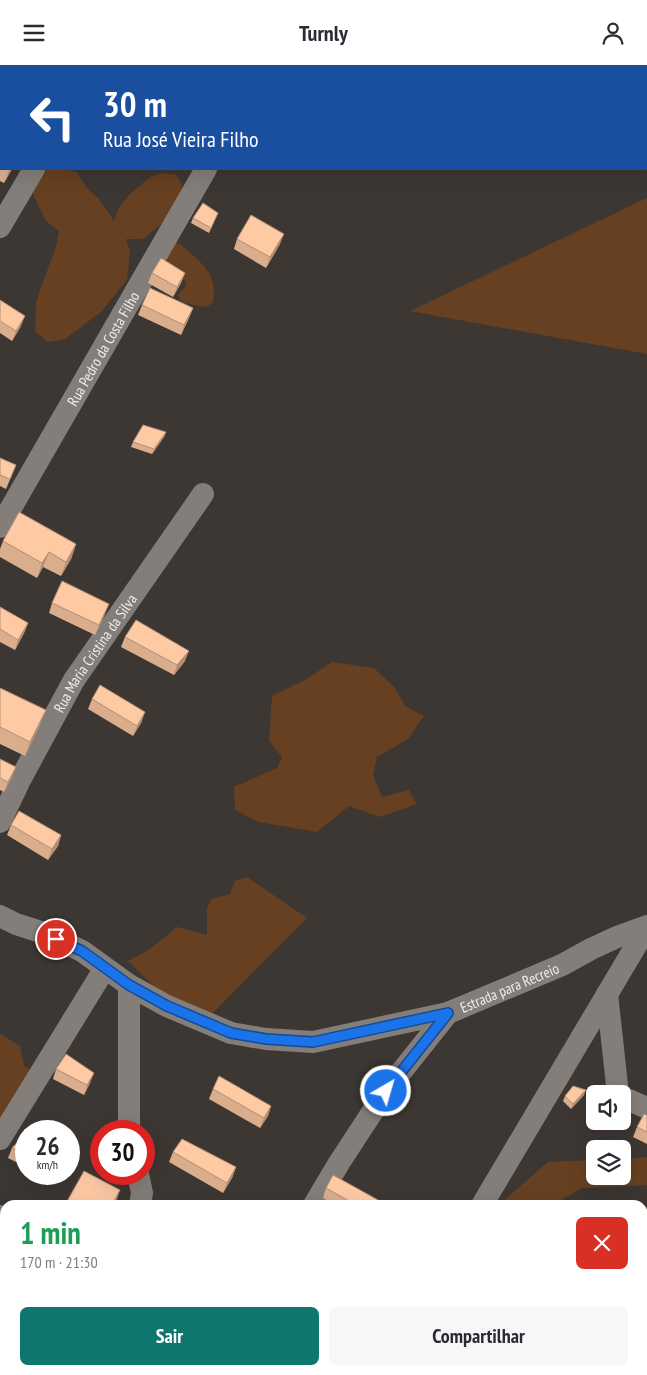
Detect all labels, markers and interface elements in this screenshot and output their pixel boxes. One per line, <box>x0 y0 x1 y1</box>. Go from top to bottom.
icon: menu <box>20 19 48 47</box>
text: Turnly <box>299 19 348 47</box>
icon: person <box>599 19 627 47</box>
text: 30 m <box>103 81 167 127</box>
icon: left <box>20 85 85 150</box>
text: Rua José Vieira Filho <box>103 125 259 153</box>
street label: Rua Pedro da Costa Filho <box>62 288 143 409</box>
street label: Rua Maria Cristina da Silva <box>49 590 140 716</box>
pin <box>35 918 77 960</box>
icon: arrive <box>42 925 70 953</box>
street label: Estrada para Recreio <box>457 958 562 1016</box>
position arrow <box>359 1064 411 1116</box>
map controls <box>586 1085 631 1185</box>
button: sound <box>586 1085 631 1130</box>
speed limit sign: 30 <box>90 1120 155 1185</box>
text: 26 <box>36 1130 59 1162</box>
button: layers <box>586 1140 631 1185</box>
text: km/h <box>37 1157 58 1172</box>
text: 1 min <box>20 1213 81 1252</box>
button: close <box>576 1217 628 1269</box>
text: 170 m · 21:30 <box>20 1252 98 1272</box>
button: Sair <box>20 1307 319 1365</box>
button: Compartilhar <box>329 1307 628 1365</box>

